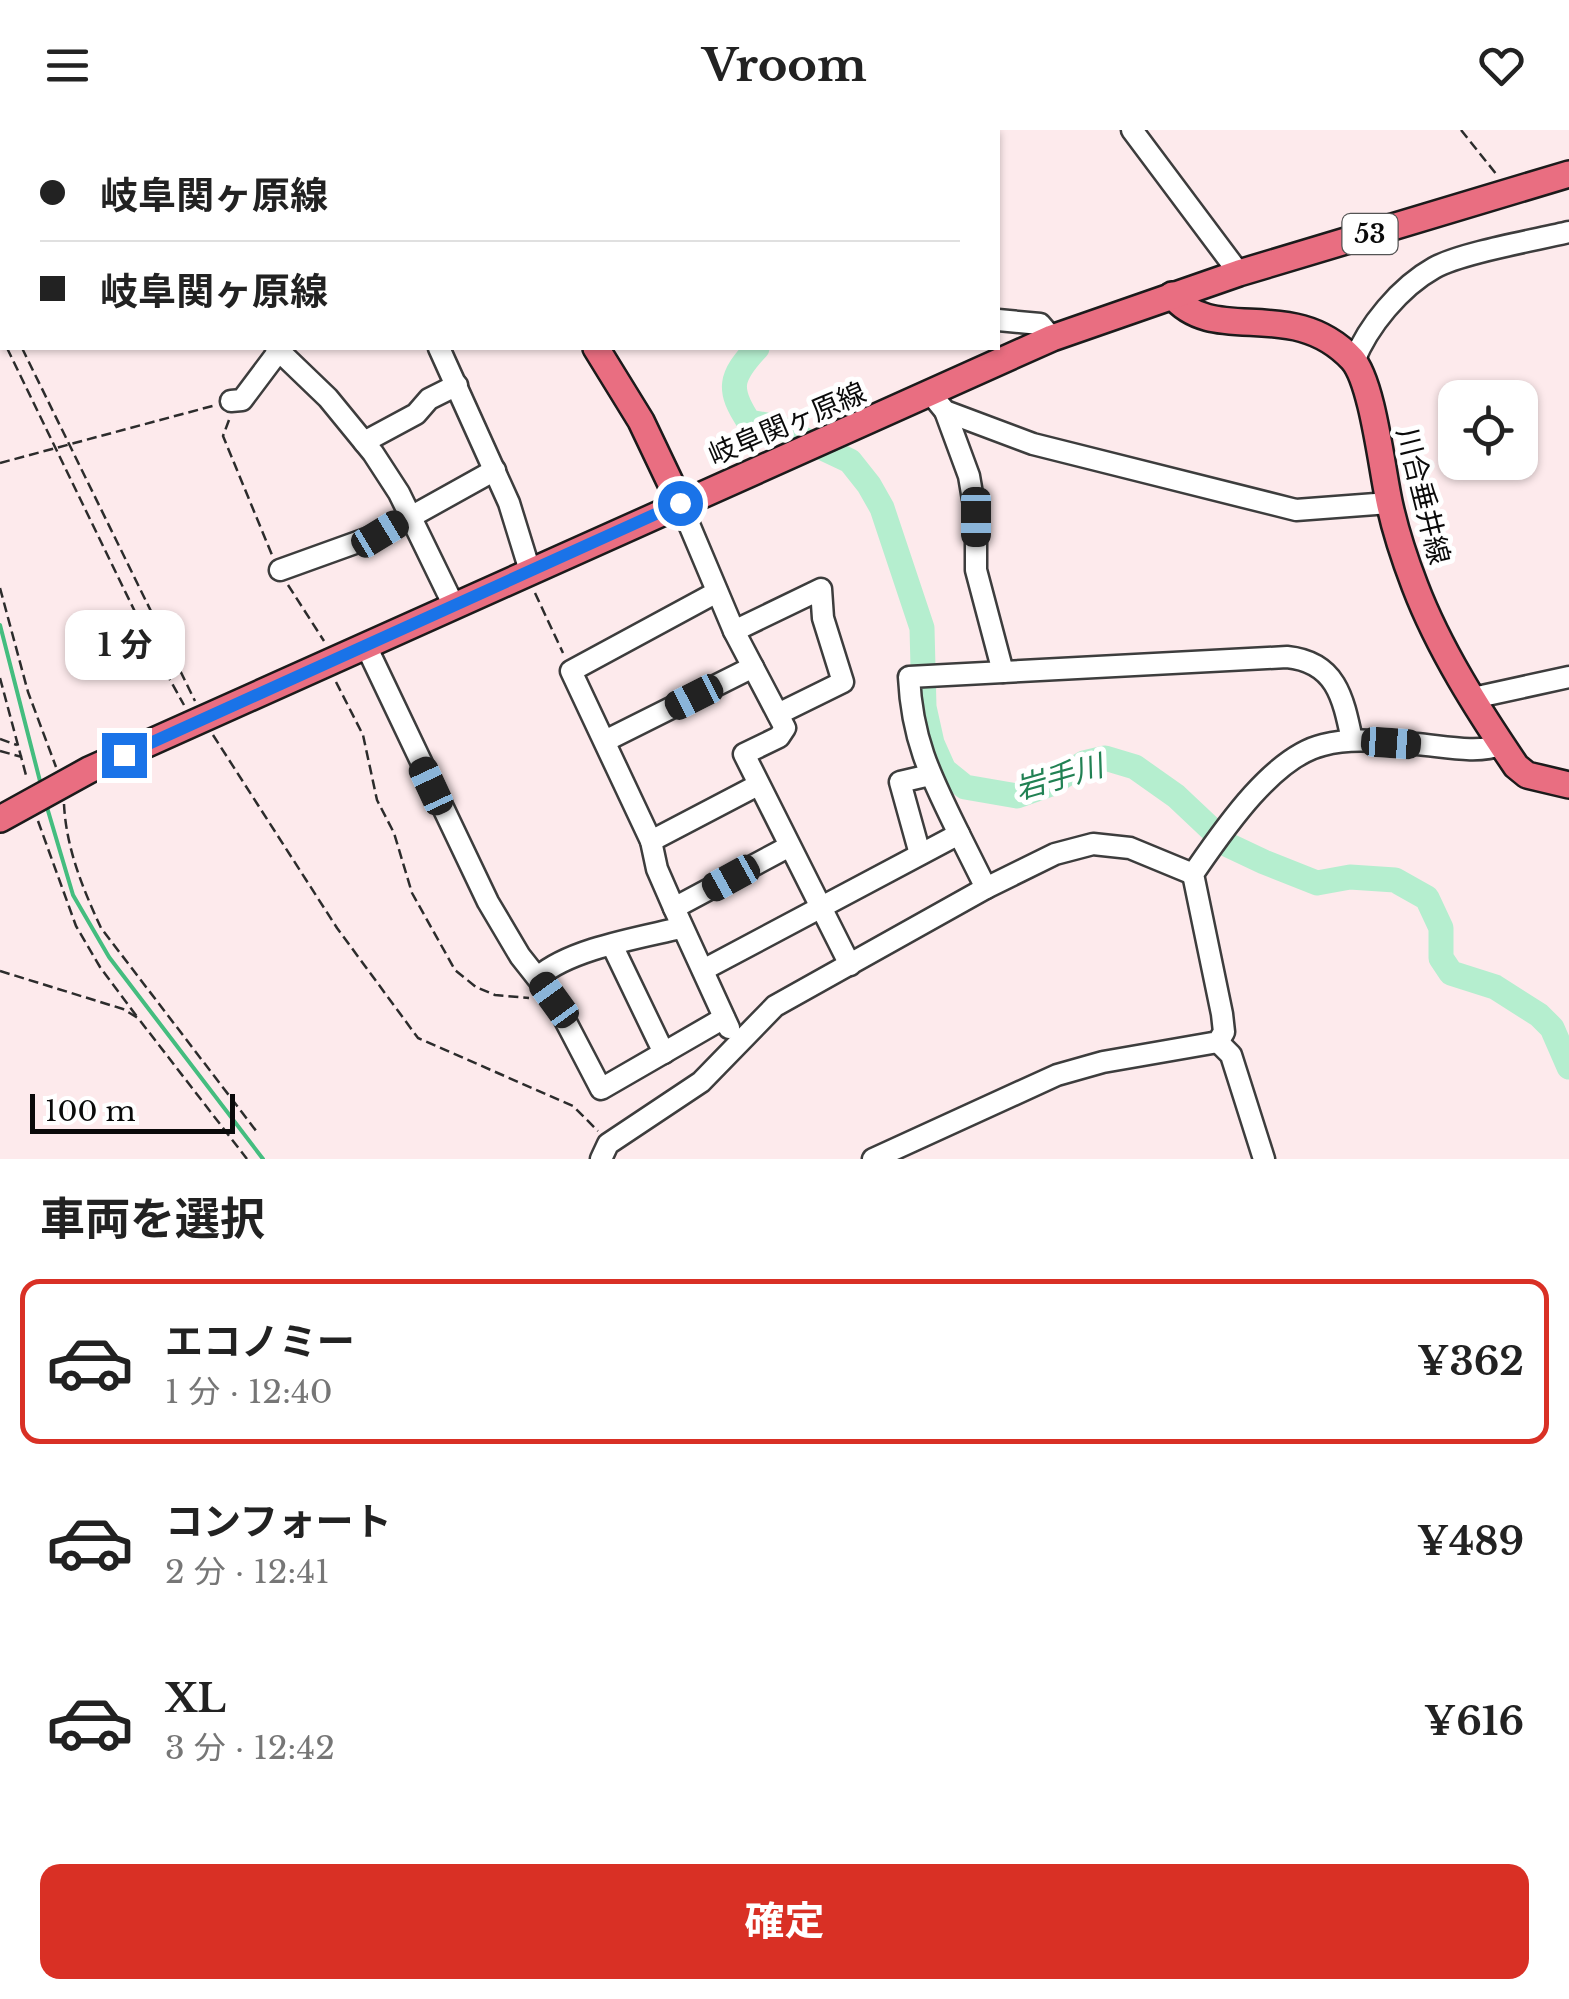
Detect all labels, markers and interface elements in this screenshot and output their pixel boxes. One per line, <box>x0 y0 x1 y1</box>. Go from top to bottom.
text: Vroom <box>702 37 867 93</box>
icon: menu <box>40 38 95 93</box>
icon: heart <box>1474 38 1529 93</box>
text: 岐阜関ヶ原線 <box>100 172 328 219</box>
road number: 53 <box>1342 214 1398 254</box>
text: 岐阜関ヶ原線 <box>100 268 328 315</box>
street label: 岐阜関ヶ原線 <box>703 375 871 473</box>
map controls <box>1438 380 1538 480</box>
button: locate <box>1438 380 1538 480</box>
street label: 川合垂井線 <box>1389 424 1457 568</box>
route start <box>658 481 703 526</box>
car <box>961 487 991 547</box>
car <box>347 506 413 562</box>
callout: 1 分 <box>64 610 184 680</box>
text: 1 分 <box>98 625 152 665</box>
car <box>660 670 728 724</box>
car <box>1360 726 1422 760</box>
route end <box>102 733 147 778</box>
water label: 岩手川 <box>1011 746 1110 807</box>
car <box>405 752 457 820</box>
car <box>697 850 765 906</box>
car <box>524 967 584 1033</box>
scale bar <box>30 1089 235 1134</box>
text: 100 m <box>45 1094 136 1129</box>
text: 車両を選択 <box>40 1191 265 1247</box>
icon: car <box>45 1317 135 1407</box>
text: エコノミー <box>165 1318 355 1365</box>
text: ¥362 <box>1417 1338 1524 1385</box>
text: 1 分 · 12:40 <box>165 1372 333 1412</box>
icon: car <box>45 1497 135 1587</box>
text: コンフォート <box>165 1498 392 1545</box>
text: ¥489 <box>1417 1518 1524 1565</box>
text: 2 分 · 12:41 <box>165 1552 329 1592</box>
text: XL <box>165 1675 226 1722</box>
icon: car <box>45 1677 135 1767</box>
text: ¥616 <box>1424 1698 1524 1745</box>
text: 3 分 · 12:42 <box>165 1728 335 1768</box>
button: 確定 <box>40 1864 1529 1979</box>

